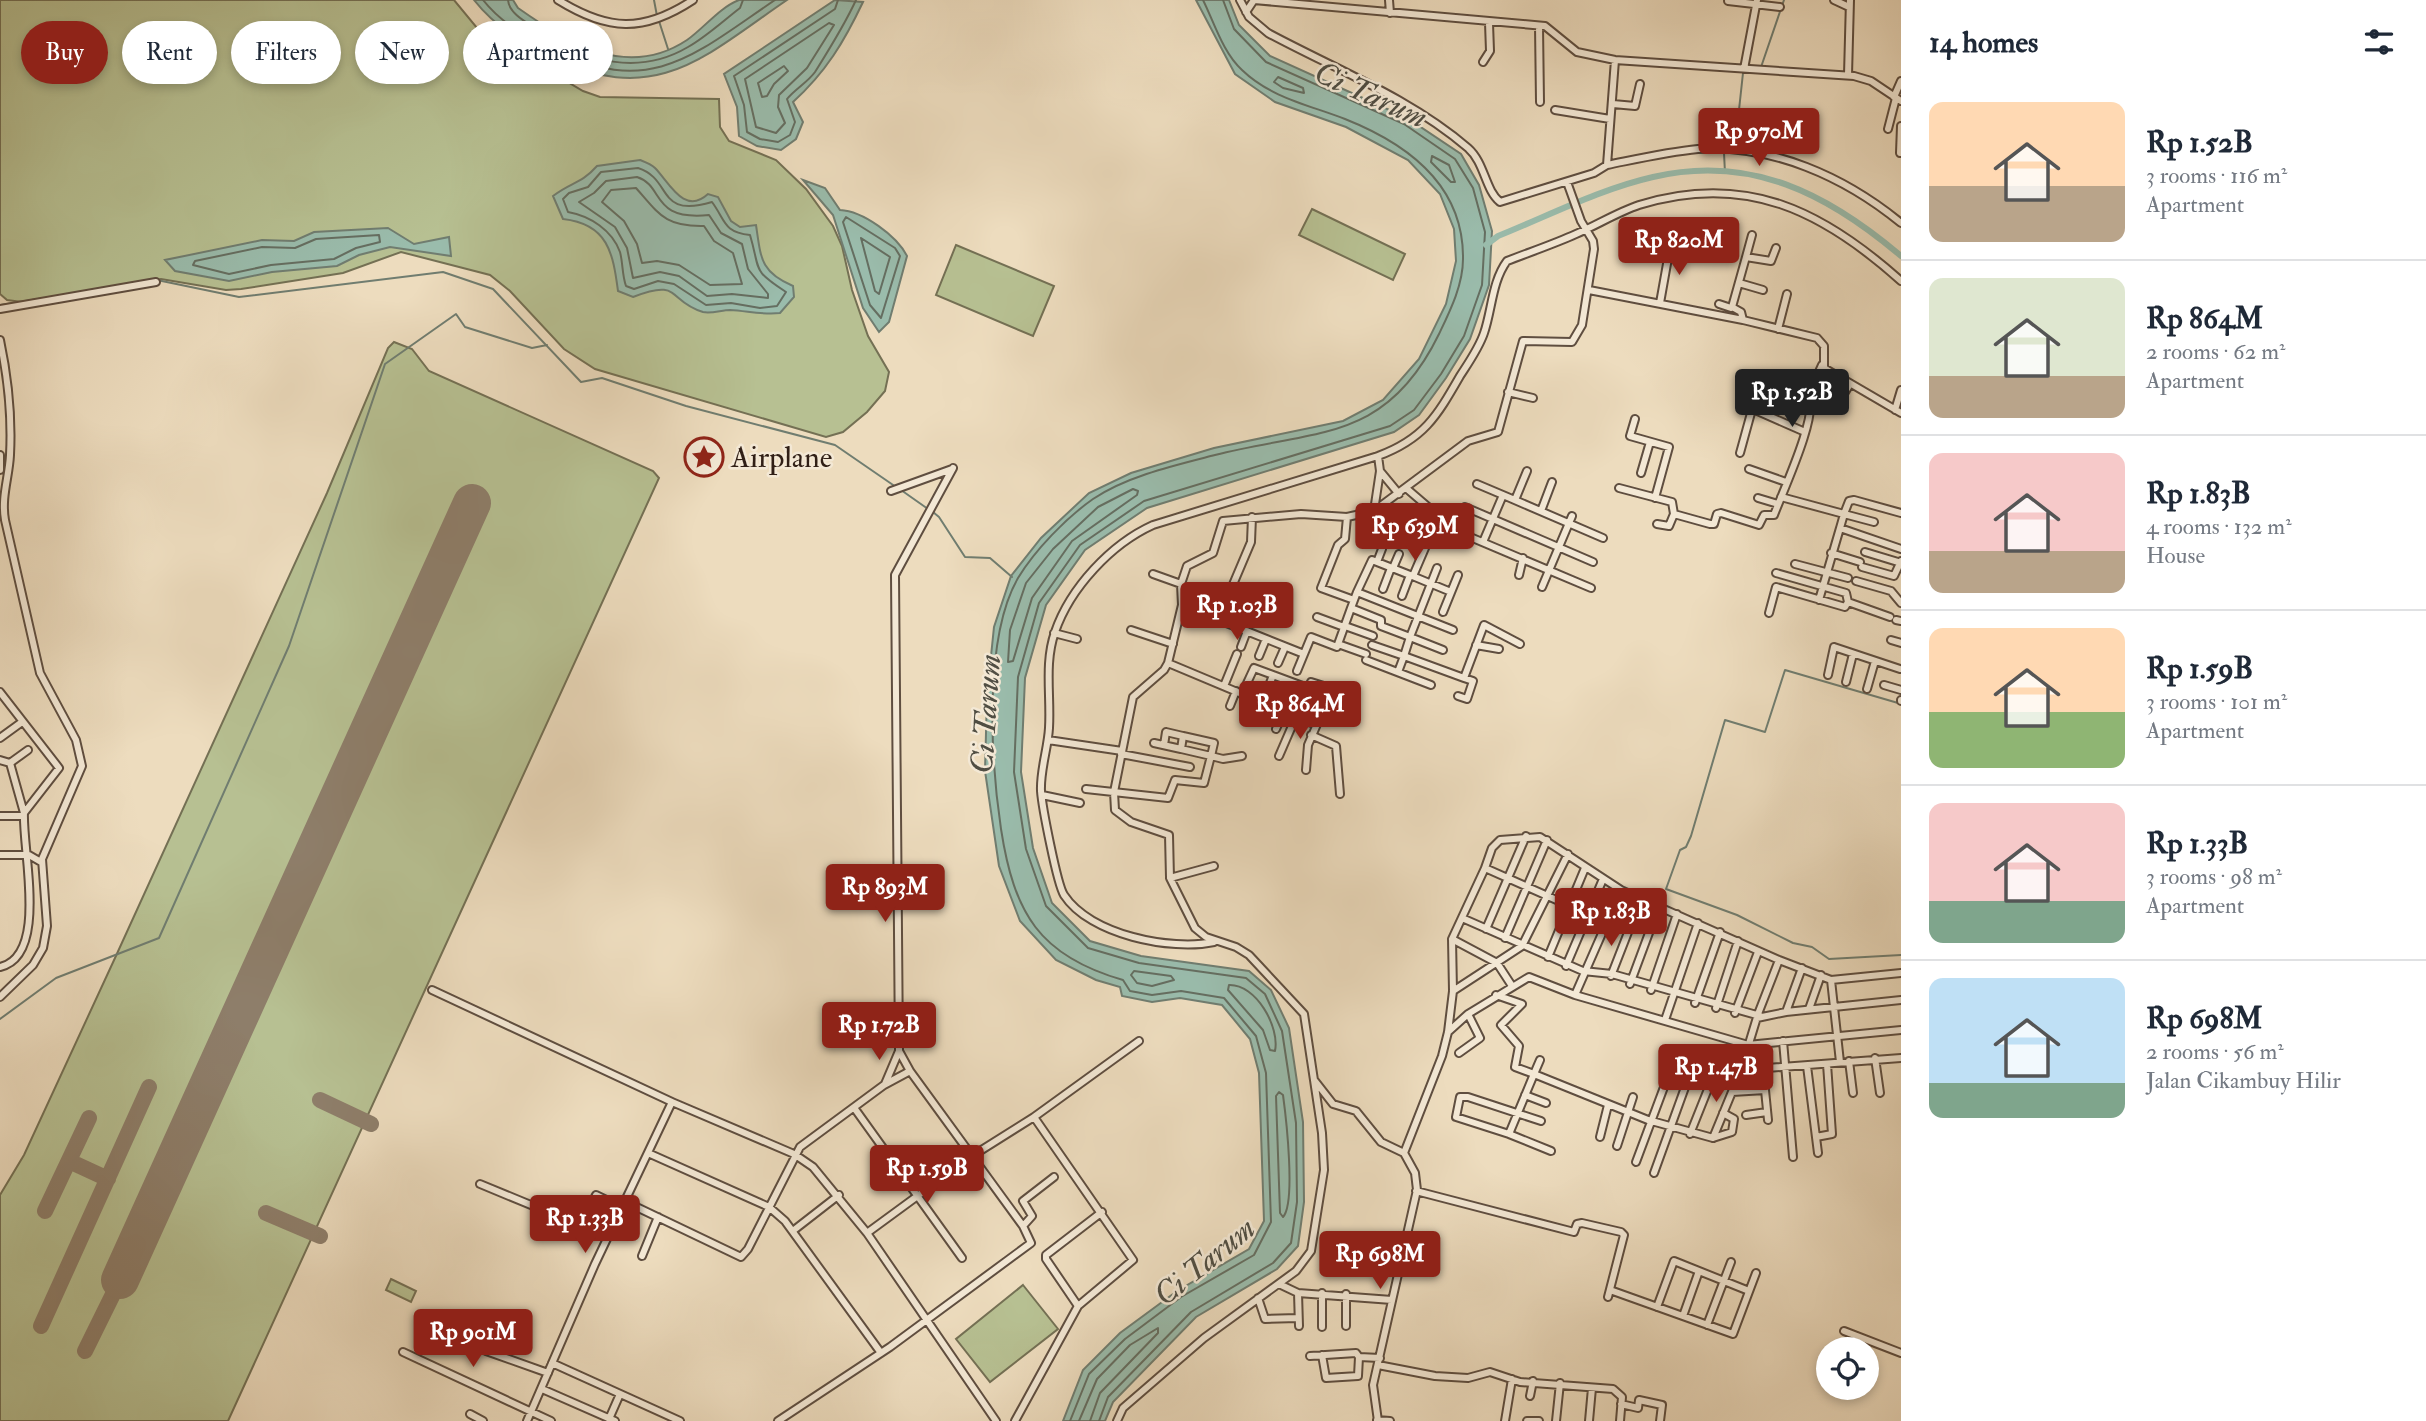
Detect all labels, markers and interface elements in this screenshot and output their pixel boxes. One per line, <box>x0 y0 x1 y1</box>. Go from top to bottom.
chip: Buy <box>21 21 108 84</box>
chip: Rent <box>122 21 217 84</box>
chip: Filters <box>231 21 341 84</box>
chip: New <box>355 21 449 84</box>
chip: Apartment <box>463 21 613 84</box>
icon: filters <box>2360 23 2398 61</box>
text: 14 homes <box>1929 24 2038 61</box>
water label: Ci Tarum <box>1308 52 1433 137</box>
pin: Rp 970M <box>1694 108 1824 168</box>
text: Rp 970M <box>1714 116 1804 145</box>
text: Rp 1.52B <box>2146 124 2253 161</box>
icon: home <box>1985 130 2069 214</box>
text: 3 rooms · 116 m² <box>2146 161 2287 190</box>
text: Apartment <box>2146 190 2244 219</box>
pin: Rp 820M <box>1614 218 1744 277</box>
text: Rp 820M <box>1634 225 1724 254</box>
text: Rp 864M <box>2146 300 2263 337</box>
icon: home <box>1985 306 2069 390</box>
text: 2 rooms · 62 m² <box>2146 337 2285 366</box>
text: Apartment <box>2146 366 2244 395</box>
pin: Rp 1.52B <box>1720 370 1864 429</box>
text: Rp 1.52B <box>1751 377 1833 406</box>
place icon: Airplane <box>683 436 725 478</box>
place label: Airplane <box>730 439 832 476</box>
text: Rp 1.83B <box>2146 475 2251 512</box>
icon: home <box>1985 481 2069 565</box>
pin: Rp 639M <box>1350 504 1480 563</box>
text: Rp 639M <box>1371 511 1459 540</box>
text: 4 rooms · 132 m² <box>2146 512 2292 541</box>
text: House <box>2146 541 2205 570</box>
pin: Rp 1.03B <box>1165 582 1309 642</box>
text: Rp 1.03B <box>1196 590 1278 619</box>
text: Rp 1.59B <box>2146 650 2253 687</box>
water label: Ci Tarum <box>962 653 1010 775</box>
icon: home <box>1985 656 2069 740</box>
pin: Rp 864M <box>1235 682 1365 741</box>
text: 3 rooms · 101 m² <box>2146 687 2287 716</box>
text: Rp 864M <box>1255 689 1345 718</box>
text: Apartment <box>2146 716 2244 745</box>
text: Rp 1.33B <box>2146 825 2248 862</box>
icon: home <box>1985 831 2069 915</box>
text: 3 rooms · 98 m² <box>2146 862 2282 891</box>
pin: Rp 893M <box>820 864 950 924</box>
text: Rp 893M <box>842 872 928 901</box>
pin: Rp 1.83B <box>1539 888 1683 948</box>
text: Apartment <box>2146 891 2244 920</box>
text: Rp 1.83B <box>1571 896 1651 925</box>
text: Rp 698M <box>2146 1000 2263 1037</box>
pin: Rp 1.72B <box>807 1002 951 1062</box>
icon: home <box>1985 1006 2069 1090</box>
text: Rp 1.72B <box>838 1010 920 1039</box>
text: 2 rooms · 56 m² <box>2146 1037 2284 1066</box>
pin: Rp 1.47B <box>1644 1044 1788 1104</box>
text: Rp 1.47B <box>1674 1052 1758 1081</box>
text: Jalan Cikambuy Hilir <box>2146 1066 2341 1095</box>
pin: Rp 1.59B <box>855 1146 999 1205</box>
text: Rp 1.59B <box>886 1153 968 1182</box>
pin: Rp 1.33B <box>513 1196 657 1255</box>
text: Rp 1.33B <box>546 1203 624 1232</box>
water label: Ci Tarum <box>1146 1209 1264 1315</box>
pin: Rp 698M <box>1315 1232 1445 1291</box>
text: Rp 698M <box>1335 1239 1425 1268</box>
pin: Rp 901M <box>408 1310 538 1369</box>
text: Rp 901M <box>430 1317 516 1346</box>
map controls <box>1816 1337 1879 1400</box>
button: locate <box>1816 1337 1879 1400</box>

